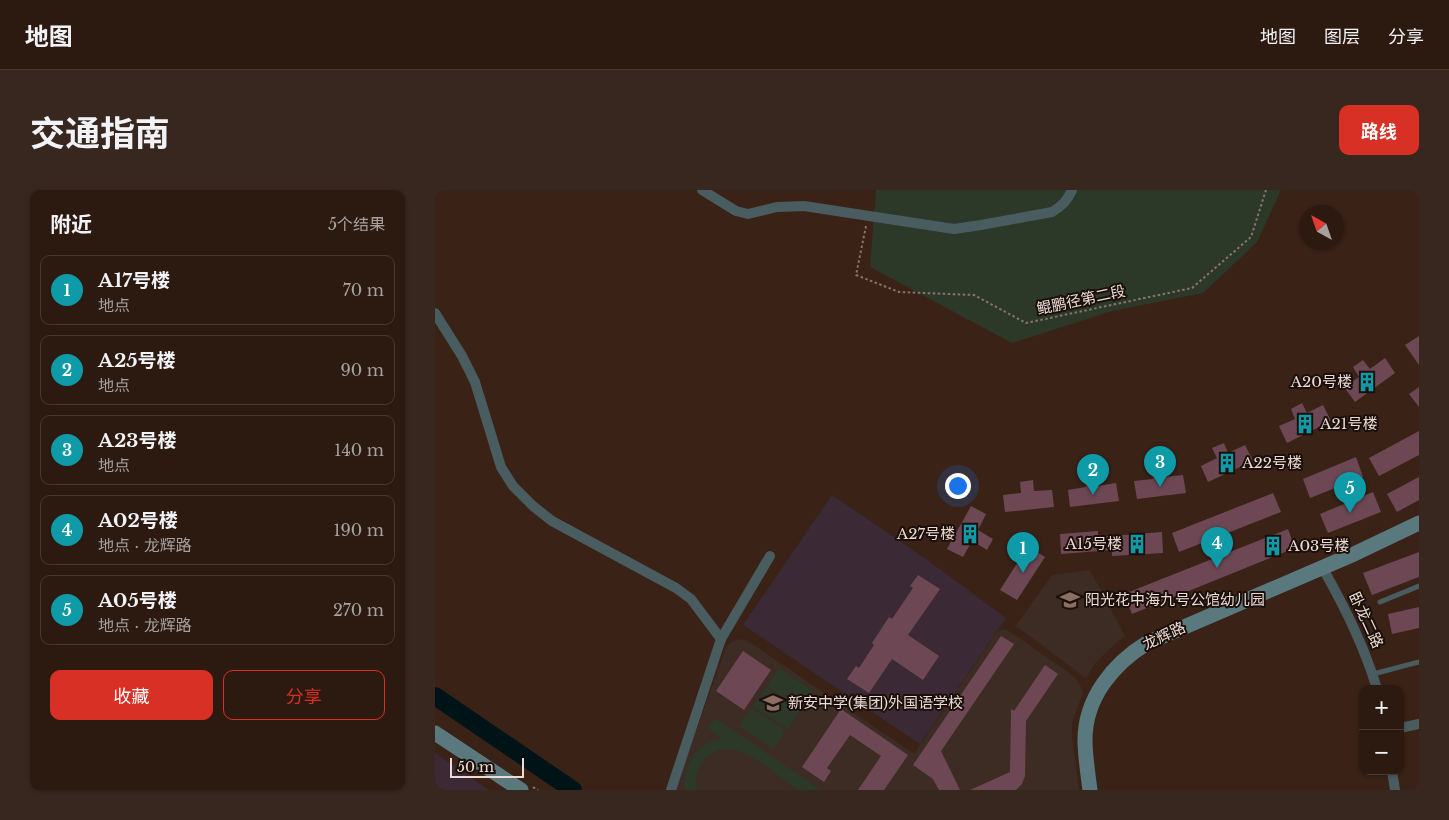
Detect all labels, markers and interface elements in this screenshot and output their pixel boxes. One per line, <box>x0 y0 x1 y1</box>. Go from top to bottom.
text: 地图 <box>25 22 73 51</box>
text: 地图 <box>1260 26 1296 48</box>
text: 图层 <box>1324 26 1360 48</box>
text: 分享 <box>1388 26 1424 48</box>
button: 路线 <box>1339 105 1419 155</box>
text: 交通指南 <box>30 112 170 155</box>
north arrow <box>1299 205 1344 250</box>
text: 附近 <box>50 212 92 238</box>
text: 5个结果 <box>328 214 385 234</box>
text: A17号楼 <box>98 269 170 292</box>
text: 1 <box>64 280 70 300</box>
text: 70 m <box>343 280 384 300</box>
street label: 鲲鹏径第二段 <box>1035 281 1127 318</box>
text: 地点 <box>98 295 130 315</box>
text: A25号楼 <box>98 349 176 372</box>
text: 2 <box>62 360 72 380</box>
text: 90 m <box>341 360 384 380</box>
building icon: A20号楼 <box>1356 371 1378 393</box>
place label: A20号楼 <box>1289 372 1352 391</box>
text: 地点 <box>98 375 130 395</box>
building icon: A21号楼 <box>1294 413 1316 435</box>
place label: A21号楼 <box>1319 414 1378 433</box>
text: A23号楼 <box>98 429 176 452</box>
text: 3 <box>62 440 72 460</box>
text: 140 m <box>334 440 384 460</box>
pin: 3 <box>1144 446 1176 487</box>
building icon: A22号楼 <box>1216 452 1238 474</box>
place label: A22号楼 <box>1241 453 1302 472</box>
pin: 2 <box>1077 454 1109 495</box>
text: 地点 <box>98 455 130 475</box>
pin: 5 <box>1334 472 1366 513</box>
your location <box>945 473 971 499</box>
text: A02号楼 <box>98 509 178 532</box>
text: 4 <box>62 520 72 540</box>
text: 190 m <box>333 520 384 540</box>
building icon: A27号楼 <box>959 523 981 545</box>
place label: A27号楼 <box>896 524 955 543</box>
pin: 4 <box>1201 527 1233 568</box>
pin: 1 <box>1007 532 1039 573</box>
building icon: A15号楼 <box>1126 533 1148 555</box>
place label: A15号楼 <box>1064 534 1122 553</box>
text: 地点 · 龙辉路 <box>98 535 192 555</box>
building icon: A03号楼 <box>1262 535 1284 557</box>
place label: A03号楼 <box>1287 536 1349 555</box>
text: A05号楼 <box>98 589 177 612</box>
school or university icon: 阳光花中海九号公馆幼儿园 <box>1059 589 1081 611</box>
street label: 卧龙二路 <box>1345 589 1388 651</box>
place label: 阳光花中海九号公馆幼儿园 <box>1085 590 1265 609</box>
text: 5 <box>62 600 72 620</box>
text: 270 m <box>333 600 384 620</box>
text: 地点 · 龙辉路 <box>98 615 192 635</box>
street label: 龙辉路 <box>1139 617 1188 654</box>
button: 收藏 <box>50 670 213 720</box>
button: 分享 <box>223 670 385 720</box>
map controls <box>1359 685 1404 775</box>
button: + <box>1359 685 1404 730</box>
school or university icon: 新安中学(集团)外国语学校 <box>762 692 784 714</box>
place label: 新安中学(集团)外国语学校 <box>788 693 963 712</box>
button: − <box>1359 730 1404 775</box>
scale bar <box>450 755 524 778</box>
text: 50 m <box>457 758 494 776</box>

